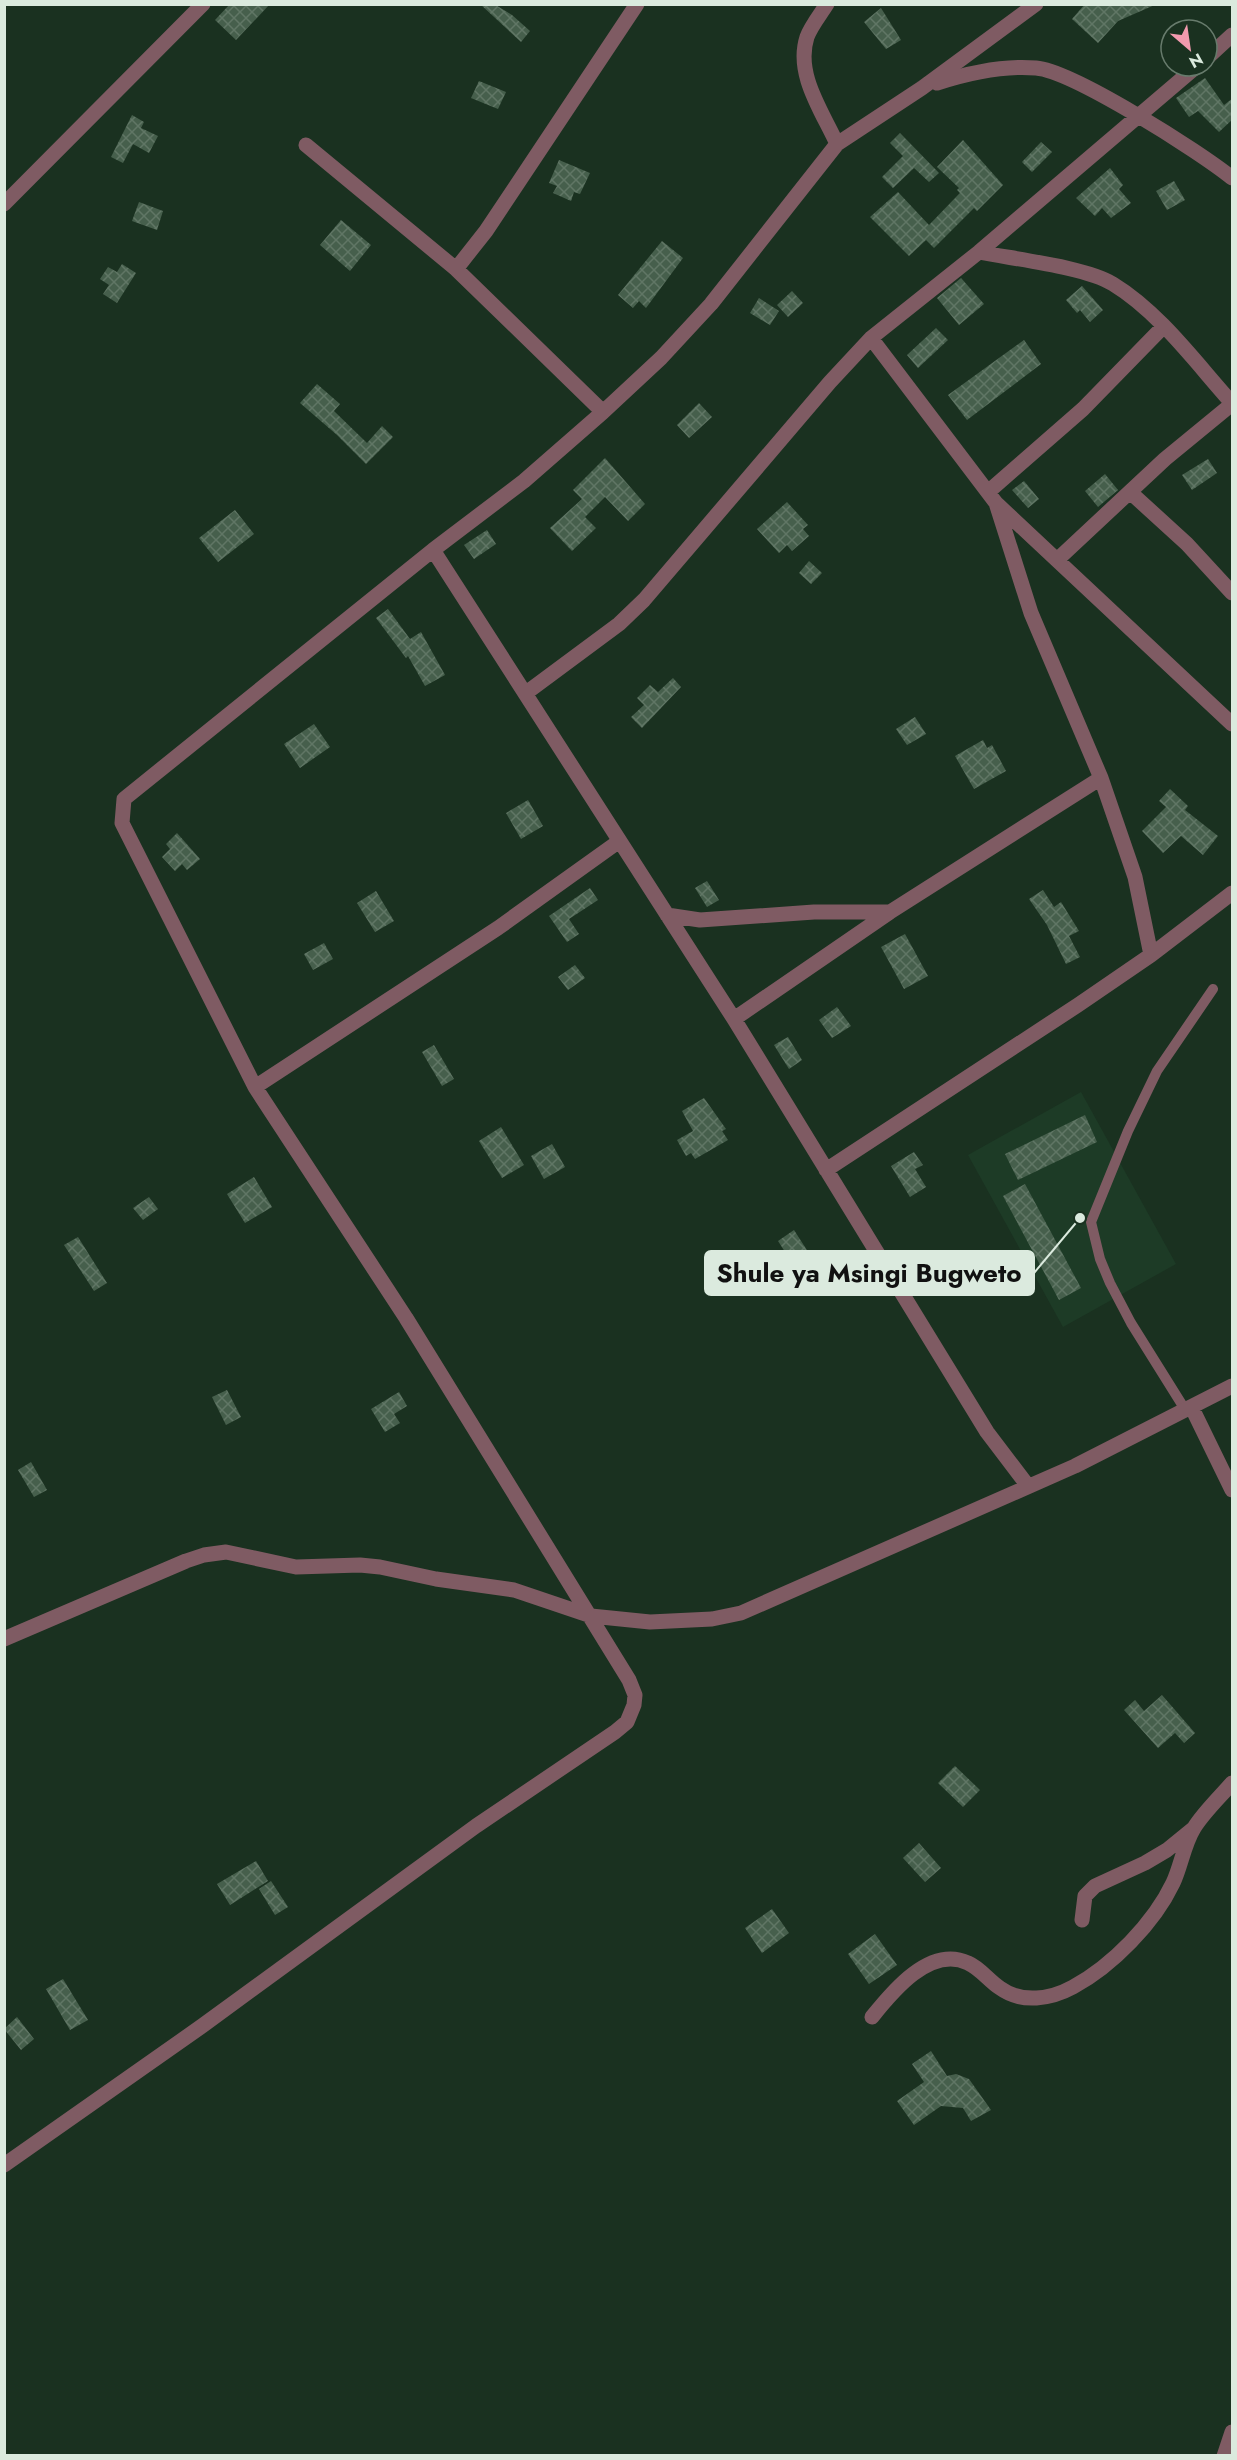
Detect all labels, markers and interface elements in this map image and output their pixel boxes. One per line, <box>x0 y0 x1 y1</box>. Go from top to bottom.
north arrow <box>1159 18 1219 78</box>
text: N <box>1185 48 1207 74</box>
callout: Shule ya Msingi Bugweto <box>705 1251 1034 1295</box>
text: Shule ya Msingi Bugweto <box>716 1254 1022 1292</box>

